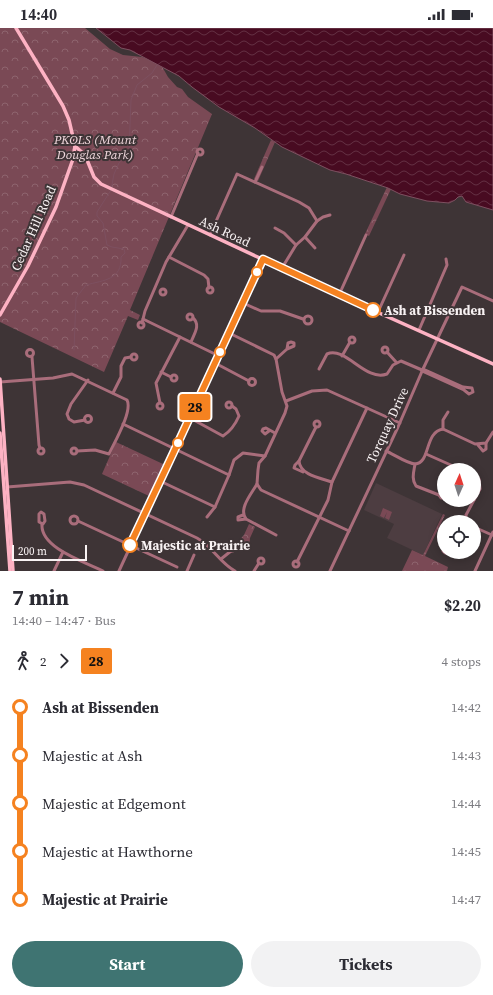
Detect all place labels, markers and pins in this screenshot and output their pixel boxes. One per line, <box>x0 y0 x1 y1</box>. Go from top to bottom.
unlabelled marker <box>251 266 263 278</box>
marker: Ash at Bissenden <box>365 302 381 318</box>
place label: Ash at Bissenden <box>384 302 485 319</box>
unlabelled marker <box>214 346 226 358</box>
unlabelled marker <box>172 437 184 449</box>
marker: Majestic at Prairie <box>122 537 138 553</box>
place label: Majestic at Prairie <box>141 537 250 554</box>

